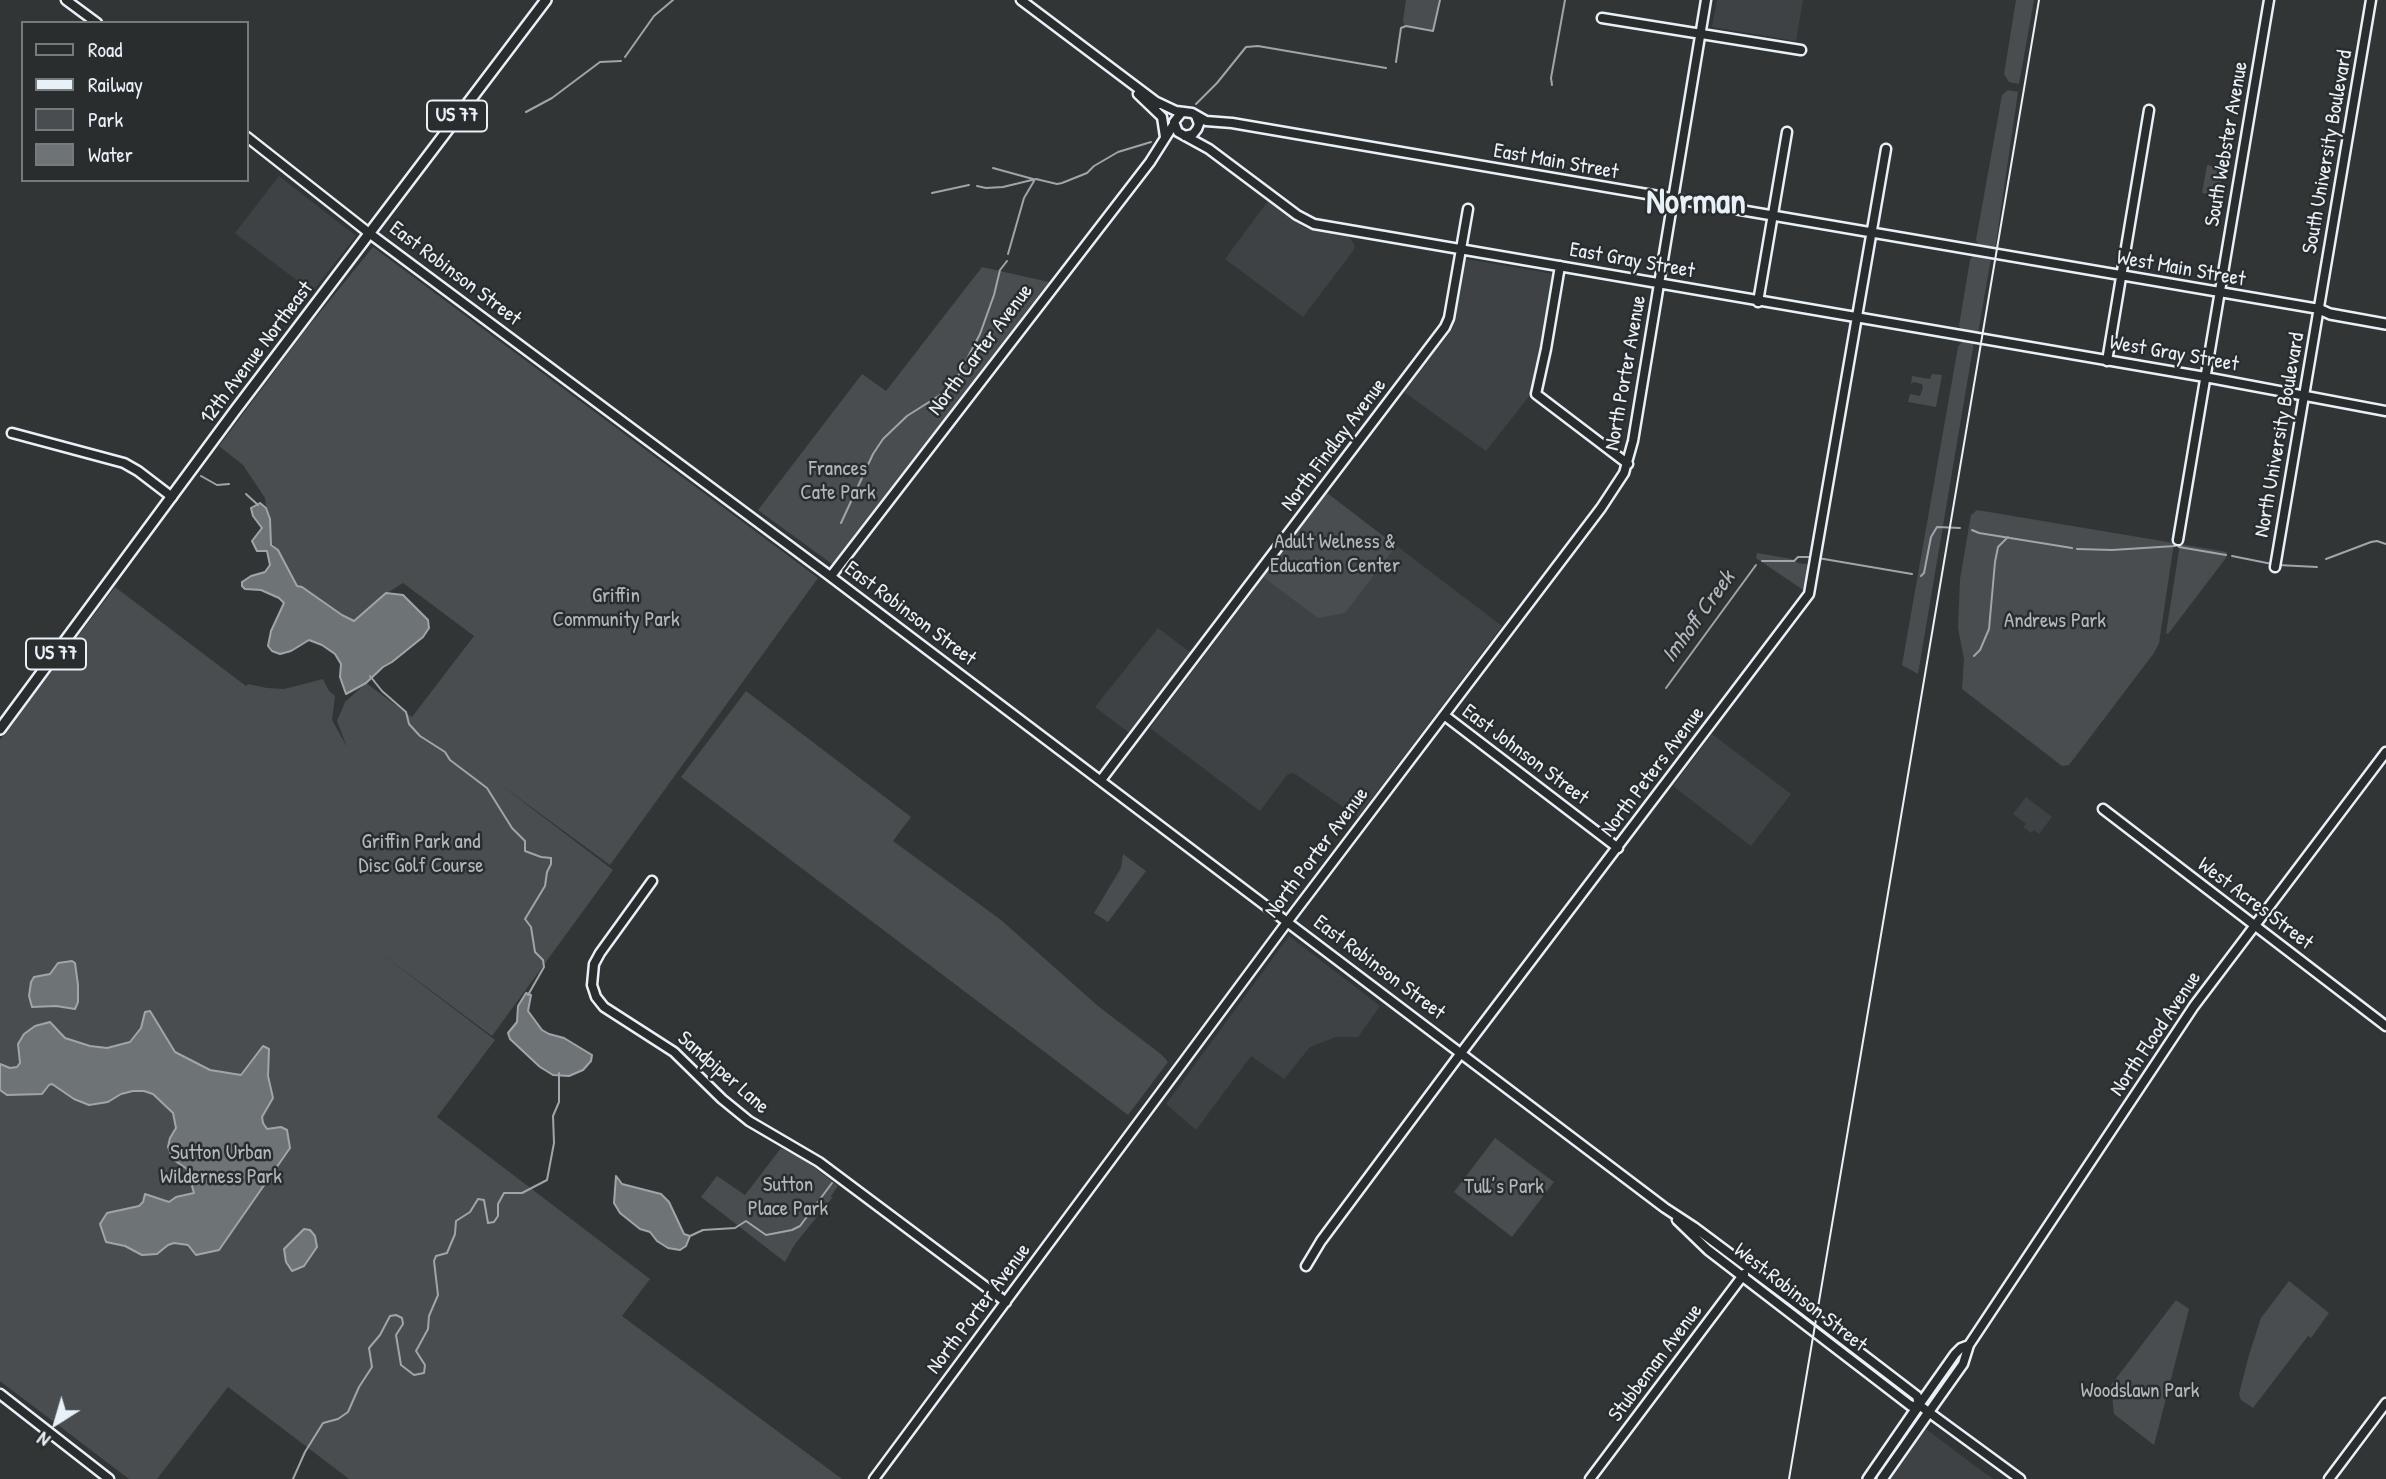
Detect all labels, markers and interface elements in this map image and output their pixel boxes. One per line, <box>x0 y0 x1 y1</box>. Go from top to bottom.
legend <box>21 21 248 182</box>
text: Road <box>88 35 122 64</box>
street label: South University Boulevard <box>2298 48 2358 256</box>
street label: South Webster Avenue <box>2200 60 2254 228</box>
text: Railway <box>88 70 143 99</box>
road number: US 77 <box>427 100 487 132</box>
text: Park <box>88 105 123 134</box>
street label: East Main Street <box>1492 139 1620 185</box>
text: Water <box>88 140 133 169</box>
district label: Norman <box>1646 183 1746 225</box>
street label: East Robinson Street <box>384 216 526 332</box>
street label: East Gray Street <box>1567 238 1697 284</box>
street label: West Main Street <box>2115 245 2247 293</box>
street label: 12th Avenue Northeast <box>195 277 319 429</box>
street label: North Carter Avenue <box>923 279 1039 421</box>
street label: North Porter Avenue <box>1600 294 1652 452</box>
street label: West Gray Street <box>2108 330 2240 378</box>
street label: North University Boulevard <box>2250 331 2310 539</box>
street label: North Findlay Avenue <box>1276 374 1392 516</box>
park label: Frances Cate Park <box>800 456 876 506</box>
park label: Adult Welness & Education Center <box>1270 529 1400 579</box>
street label: East Robinson Street <box>839 556 981 672</box>
water label: Imhoff Creek <box>1656 566 1742 668</box>
park label: Griffin Community Park <box>552 583 680 633</box>
park label: Andrews Park <box>2004 608 2106 634</box>
road number: US 77 <box>26 638 86 670</box>
street label: East Johnson Street <box>1457 699 1593 811</box>
street label: North Peters Avenue <box>1596 702 1710 842</box>
street label: North Porter Avenue <box>1260 783 1374 923</box>
park label: Griffin Park and Disc Golf Course <box>358 829 484 879</box>
street label: West Acres Street <box>2192 852 2318 956</box>
street label: East Robinson Street <box>1308 910 1450 1026</box>
street label: North Flood Avenue <box>2105 967 2207 1101</box>
street label: Sandpiper Lane <box>672 1026 774 1120</box>
park label: Sutton Urban Wilderness Park <box>160 1140 282 1190</box>
park label: Sutton Place Park <box>748 1172 828 1222</box>
park label: Tull’s Park <box>1464 1174 1544 1200</box>
street label: West Robinson Street <box>1728 1238 1872 1358</box>
street label: North Porter Avenue <box>922 1239 1036 1379</box>
street label: Stubbeman Avenue <box>1604 1299 1708 1427</box>
park label: Woodslawn Park <box>2080 1378 2200 1404</box>
north arrow <box>21 1388 91 1458</box>
text: N <box>32 1426 55 1453</box>

